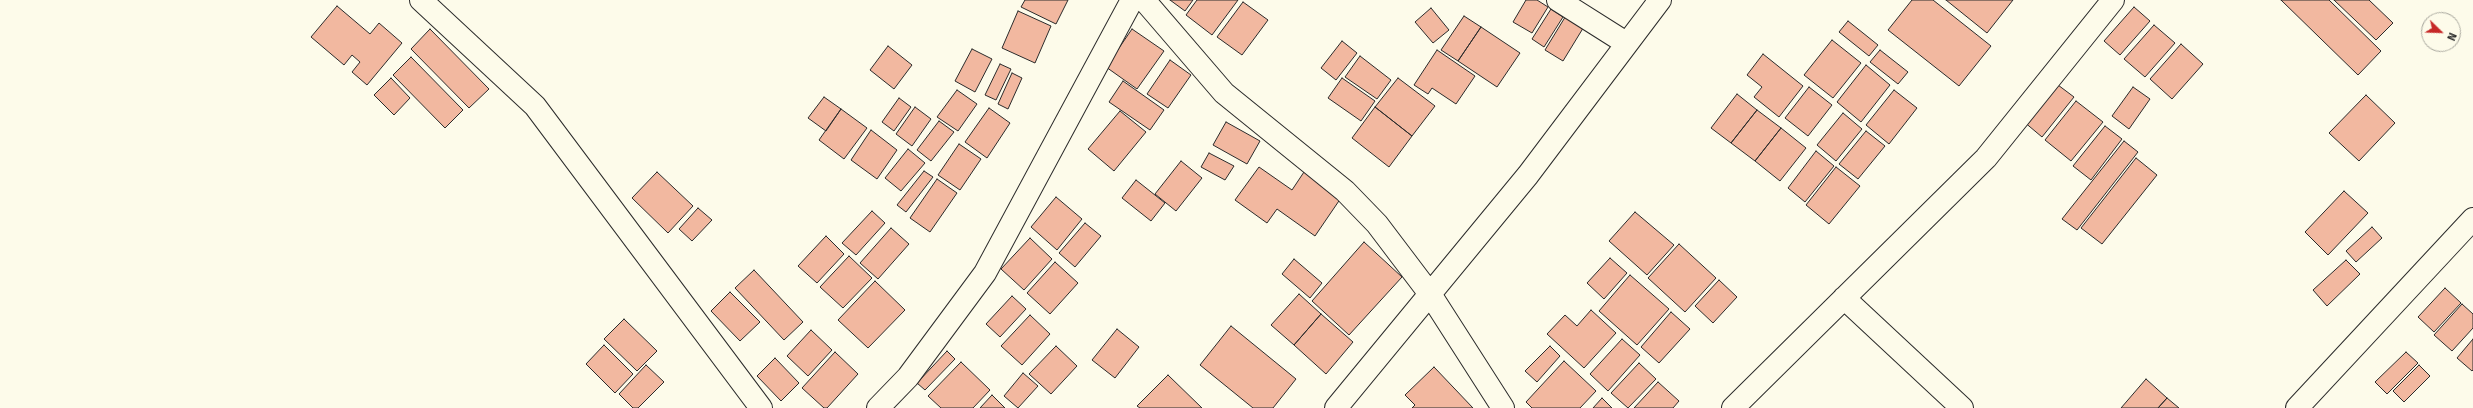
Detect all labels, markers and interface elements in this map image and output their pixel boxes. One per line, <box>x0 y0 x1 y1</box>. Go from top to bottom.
north arrow <box>2421 12 2461 52</box>
text: N <box>2444 30 2459 43</box>

